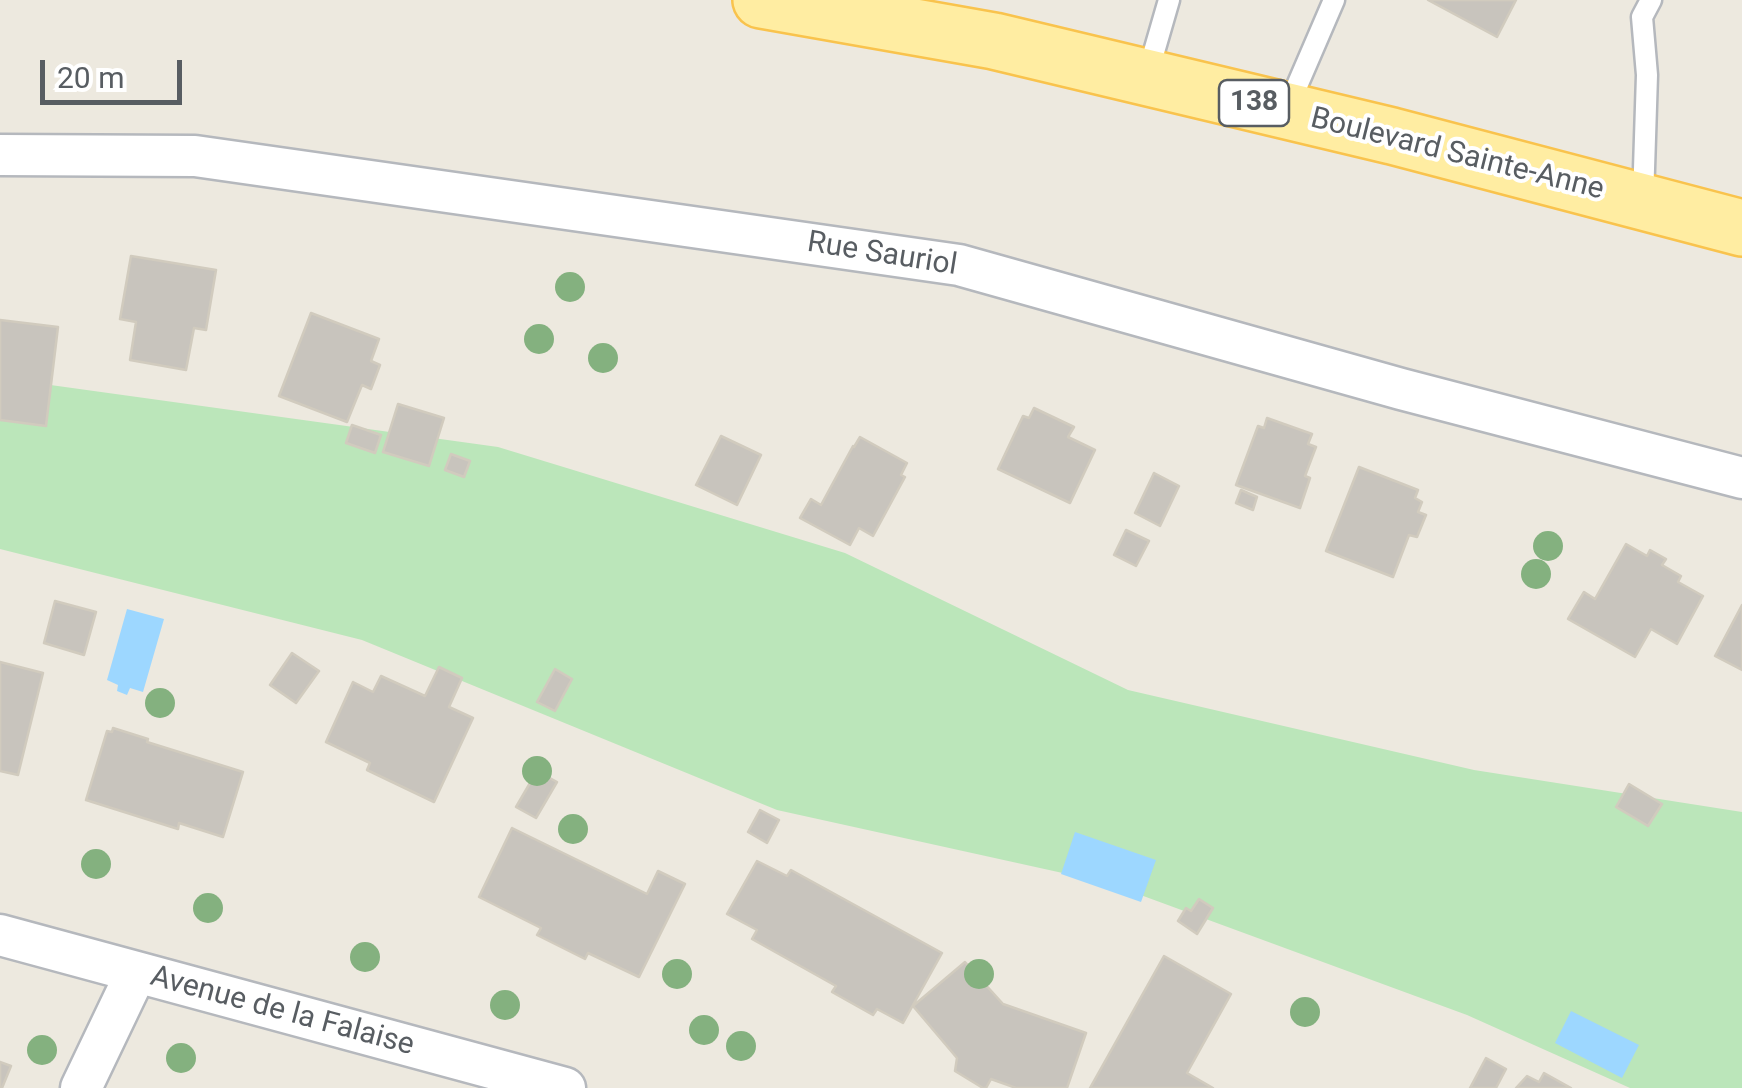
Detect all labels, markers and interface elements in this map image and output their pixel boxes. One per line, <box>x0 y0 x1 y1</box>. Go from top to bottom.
scale bar <box>45 40 188 102</box>
text: 20 m <box>57 60 124 95</box>
road number: 138 <box>1219 80 1289 126</box>
street label: Boulevard Sainte-Anne <box>1307 101 1607 209</box>
street label: Rue Sauriol <box>805 225 959 285</box>
street label: Avenue de la Falaise <box>146 959 418 1065</box>

